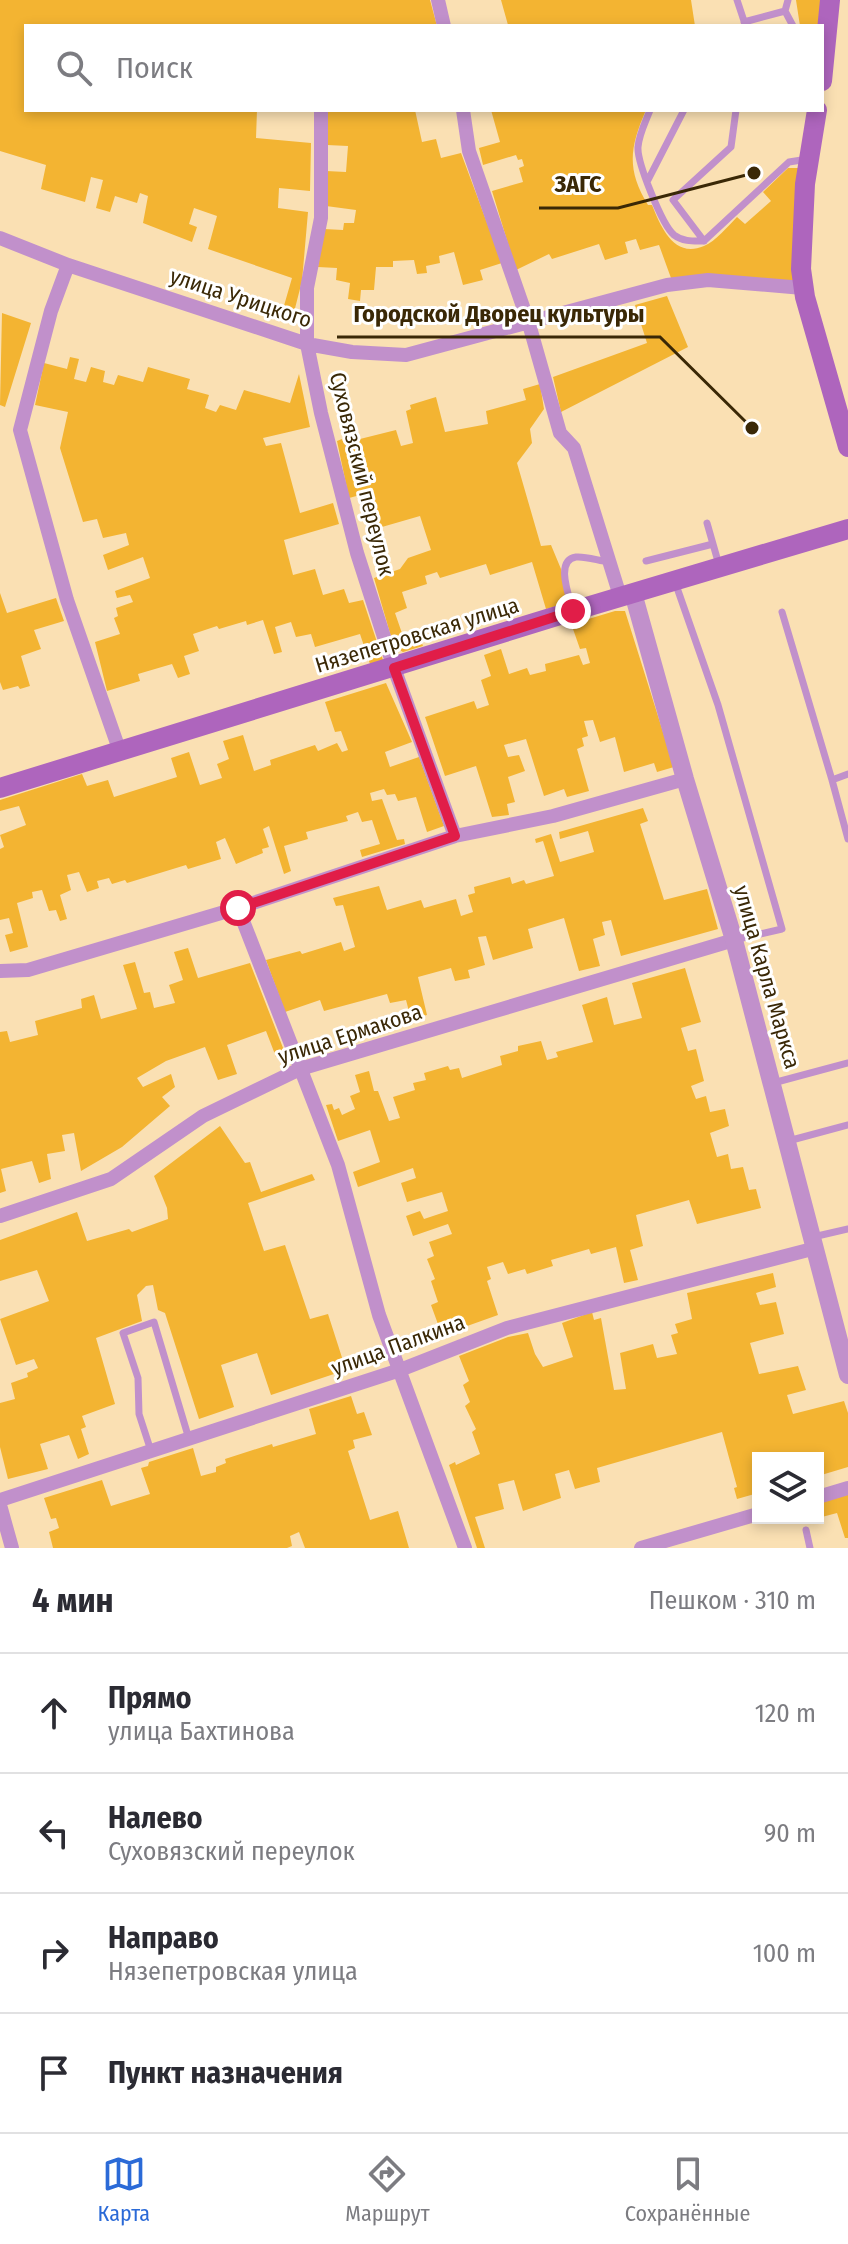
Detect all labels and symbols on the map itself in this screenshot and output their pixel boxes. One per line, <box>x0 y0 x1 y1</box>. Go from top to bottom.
callout: ЗАГС <box>539 160 618 208</box>
text: ЗАГС <box>553 170 602 198</box>
street label: улица Урицкого <box>167 262 315 334</box>
callout: Городской Дворец культуры <box>337 289 660 337</box>
text: Городской Дворец культуры <box>353 300 645 328</box>
street label: Суховязский переулок <box>324 369 401 579</box>
street label: Нязепетровская улица <box>312 591 522 679</box>
route end <box>555 593 591 629</box>
street label: улица Карла Маркса <box>728 882 806 1072</box>
route start <box>220 890 256 926</box>
street label: улица Ермакова <box>275 998 425 1070</box>
street label: улица Палкина <box>327 1308 469 1382</box>

